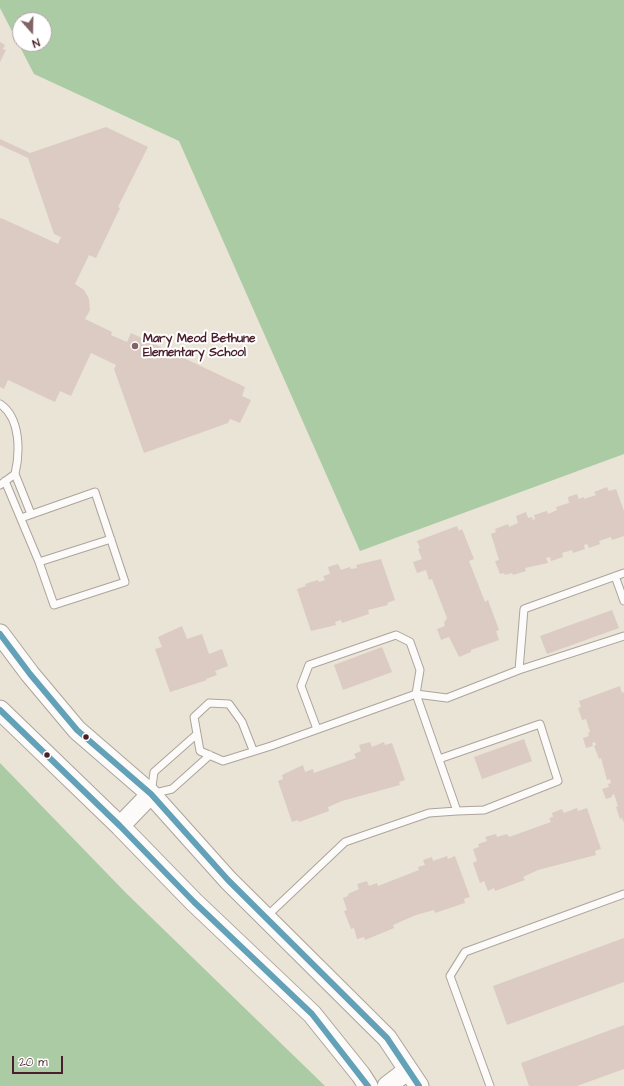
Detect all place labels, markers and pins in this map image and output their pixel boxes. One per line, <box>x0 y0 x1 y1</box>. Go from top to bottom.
place label: Mary Meod Bethune Elementary School <box>143 332 256 360</box>
marker: Mary Meod Bethune Elementary School <box>130 341 140 351</box>
unlabelled marker <box>81 732 91 742</box>
unlabelled marker <box>42 750 52 760</box>

